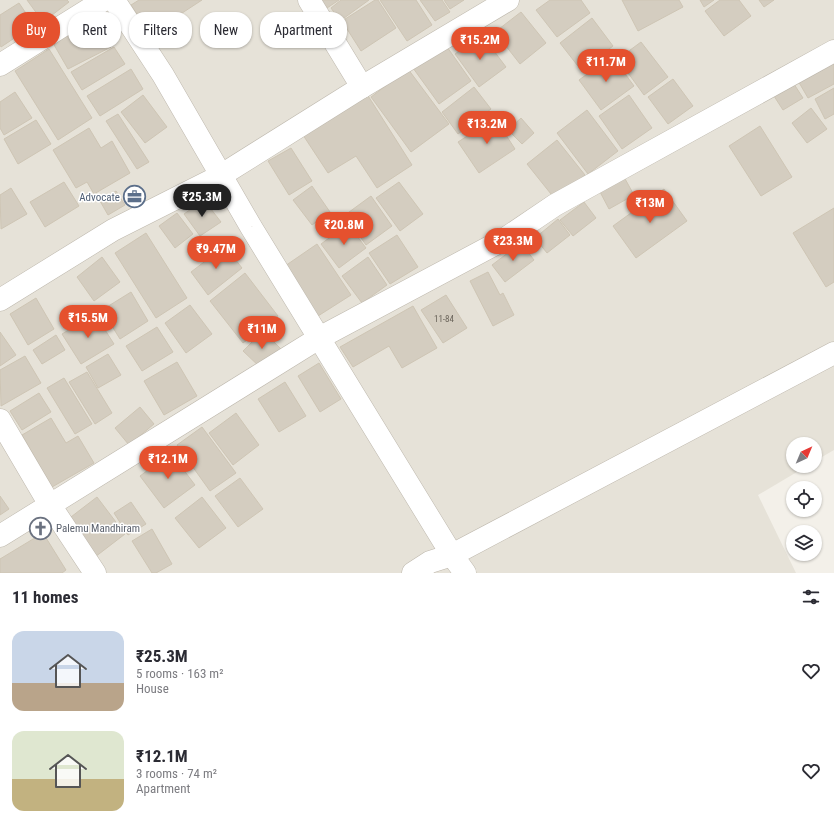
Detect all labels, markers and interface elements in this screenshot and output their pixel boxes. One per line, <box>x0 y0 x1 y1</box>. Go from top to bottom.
chip: Buy <box>12 12 60 48</box>
chip: Rent <box>68 12 121 48</box>
chip: Filters <box>129 12 192 48</box>
chip: New <box>200 12 252 48</box>
chip: Apartment <box>260 12 347 48</box>
pin: ₹15.2M <box>447 27 513 61</box>
text: ₹15.2M <box>460 32 500 47</box>
pin: ₹11.7M <box>573 49 639 83</box>
text: ₹11.7M <box>586 54 626 69</box>
pin: ₹13.2M <box>454 111 520 145</box>
text: ₹13.2M <box>467 116 507 131</box>
office icon: Advocate <box>122 184 148 210</box>
pin: ₹25.3M <box>169 184 235 218</box>
text: ₹25.3M <box>182 189 222 204</box>
pin: ₹13M <box>626 190 674 224</box>
place label: Advocate <box>79 191 120 204</box>
text: ₹13M <box>635 195 665 210</box>
pin: ₹20.8M <box>311 212 377 246</box>
text: ₹20.8M <box>324 217 364 232</box>
pin: ₹23.3M <box>480 228 546 262</box>
text: ₹23.3M <box>493 233 533 248</box>
pin: ₹9.47M <box>183 236 249 270</box>
text: ₹9.47M <box>196 241 236 256</box>
pin: ₹15.5M <box>55 305 121 339</box>
text: ₹15.5M <box>68 310 108 325</box>
house number: 11-84 <box>434 314 455 324</box>
pin: ₹11M <box>238 316 286 350</box>
text: ₹11M <box>247 321 277 336</box>
north arrow <box>786 437 822 473</box>
map controls <box>786 437 822 561</box>
pin: ₹12.1M <box>135 446 201 480</box>
text: ₹12.1M <box>148 451 188 466</box>
button: locate <box>786 481 822 517</box>
church icon: Palemu Mandhiram <box>28 515 54 541</box>
place label: Palemu Mandhiram <box>56 522 140 535</box>
button: layers <box>786 525 822 561</box>
icon: filters <box>800 586 822 608</box>
text: 11 homes <box>12 587 78 607</box>
text: ₹25.3M <box>136 646 188 666</box>
icon: home <box>44 647 92 695</box>
icon: heart <box>800 660 822 682</box>
text: 5 rooms · 163 m² <box>136 666 223 681</box>
text: House <box>136 681 169 696</box>
text: ₹12.1M <box>136 746 188 766</box>
icon: home <box>44 747 92 795</box>
icon: heart <box>800 760 822 782</box>
text: 3 rooms · 74 m² <box>136 766 217 781</box>
text: Apartment <box>136 781 190 796</box>

